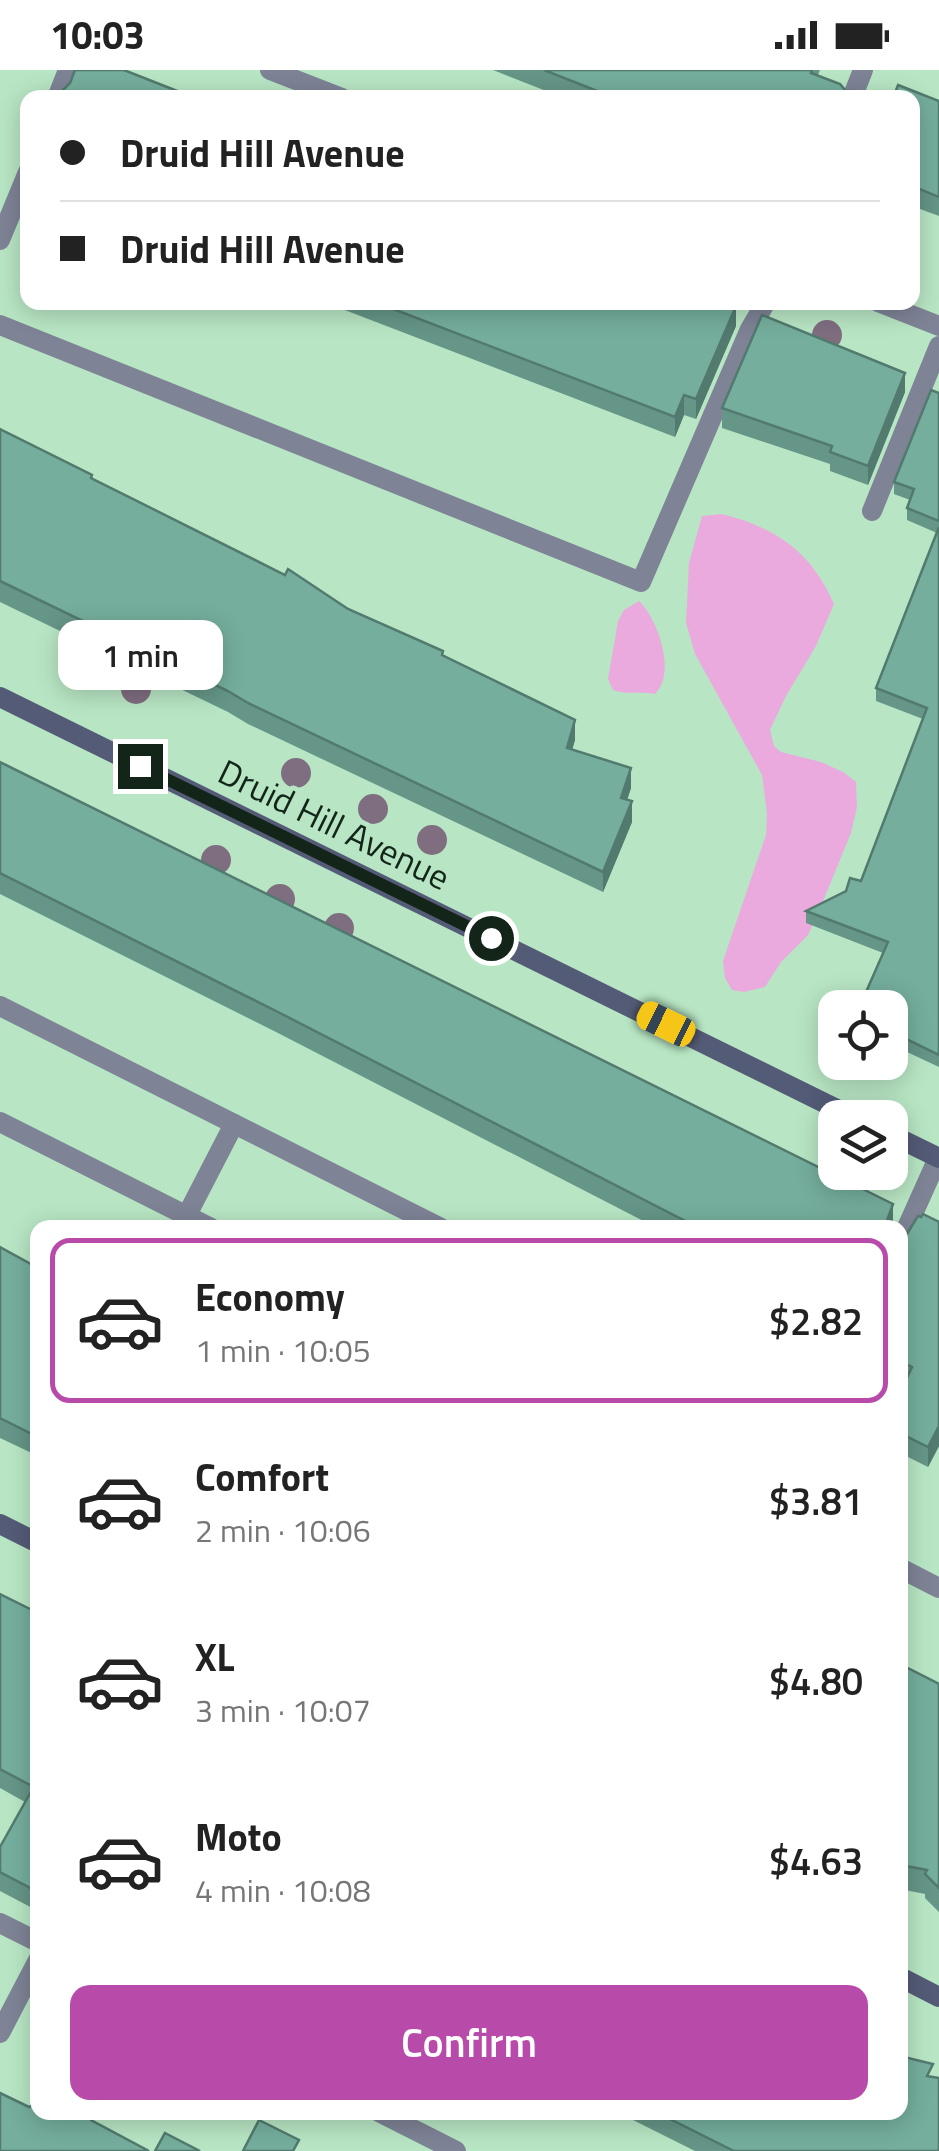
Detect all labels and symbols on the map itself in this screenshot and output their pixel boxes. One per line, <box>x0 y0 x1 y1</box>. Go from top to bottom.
callout: 1 min <box>58 621 222 691</box>
route end <box>118 744 163 789</box>
street label: Druid Hill Avenue <box>209 745 459 904</box>
route start <box>469 916 514 961</box>
car <box>632 997 700 1051</box>

